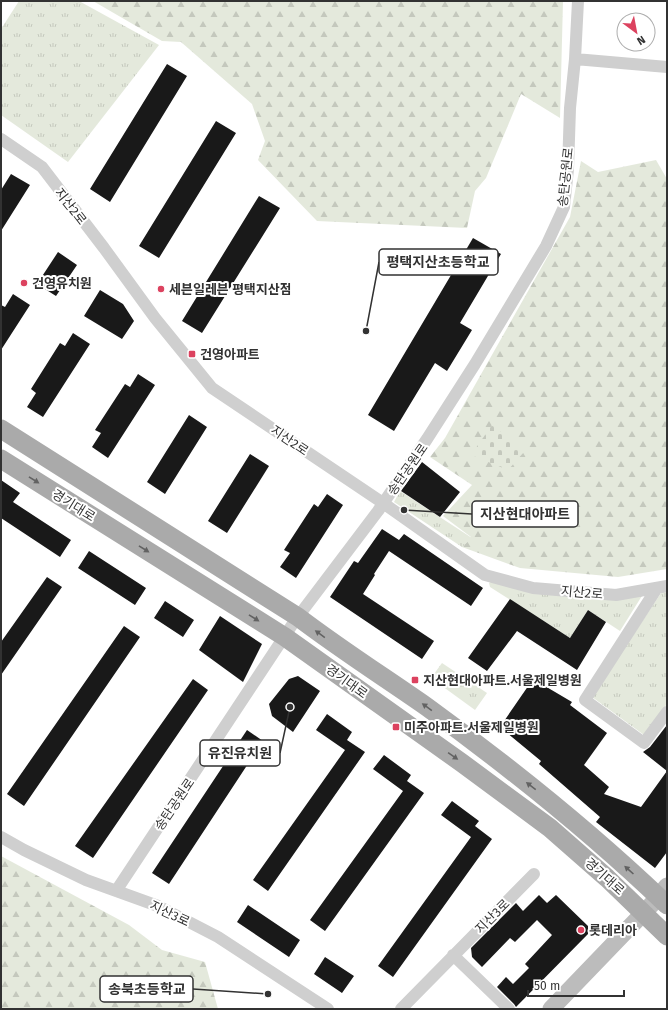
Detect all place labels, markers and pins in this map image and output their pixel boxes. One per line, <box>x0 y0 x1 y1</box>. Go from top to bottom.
callout: 평택지산초등학교 <box>379 249 498 275</box>
place label: 건영유치원 <box>32 276 92 291</box>
marker: 건영유치원 <box>19 278 29 288</box>
place label: 세븐일레븐 평택지산점 <box>169 282 292 297</box>
marker: 세븐일레븐 평택지산점 <box>156 284 166 294</box>
place label: 건영아파트 <box>200 347 260 362</box>
marker: 건영아파트 <box>187 349 197 359</box>
callout: 지산현대아파트 <box>472 501 578 527</box>
place label: 지산현대아파트.서울제일병원 <box>423 673 582 688</box>
marker: 지산현대아파트.서울제일병원 <box>410 675 420 685</box>
place label: 미주아파트.서울제일병원 <box>404 720 539 735</box>
marker: 미주아파트.서울제일병원 <box>391 722 401 732</box>
callout: 유진유치원 <box>200 740 280 766</box>
place label: 롯데리아 <box>589 923 637 938</box>
marker: 롯데리아 <box>576 925 586 935</box>
callout: 송북초등학교 <box>100 976 193 1002</box>

